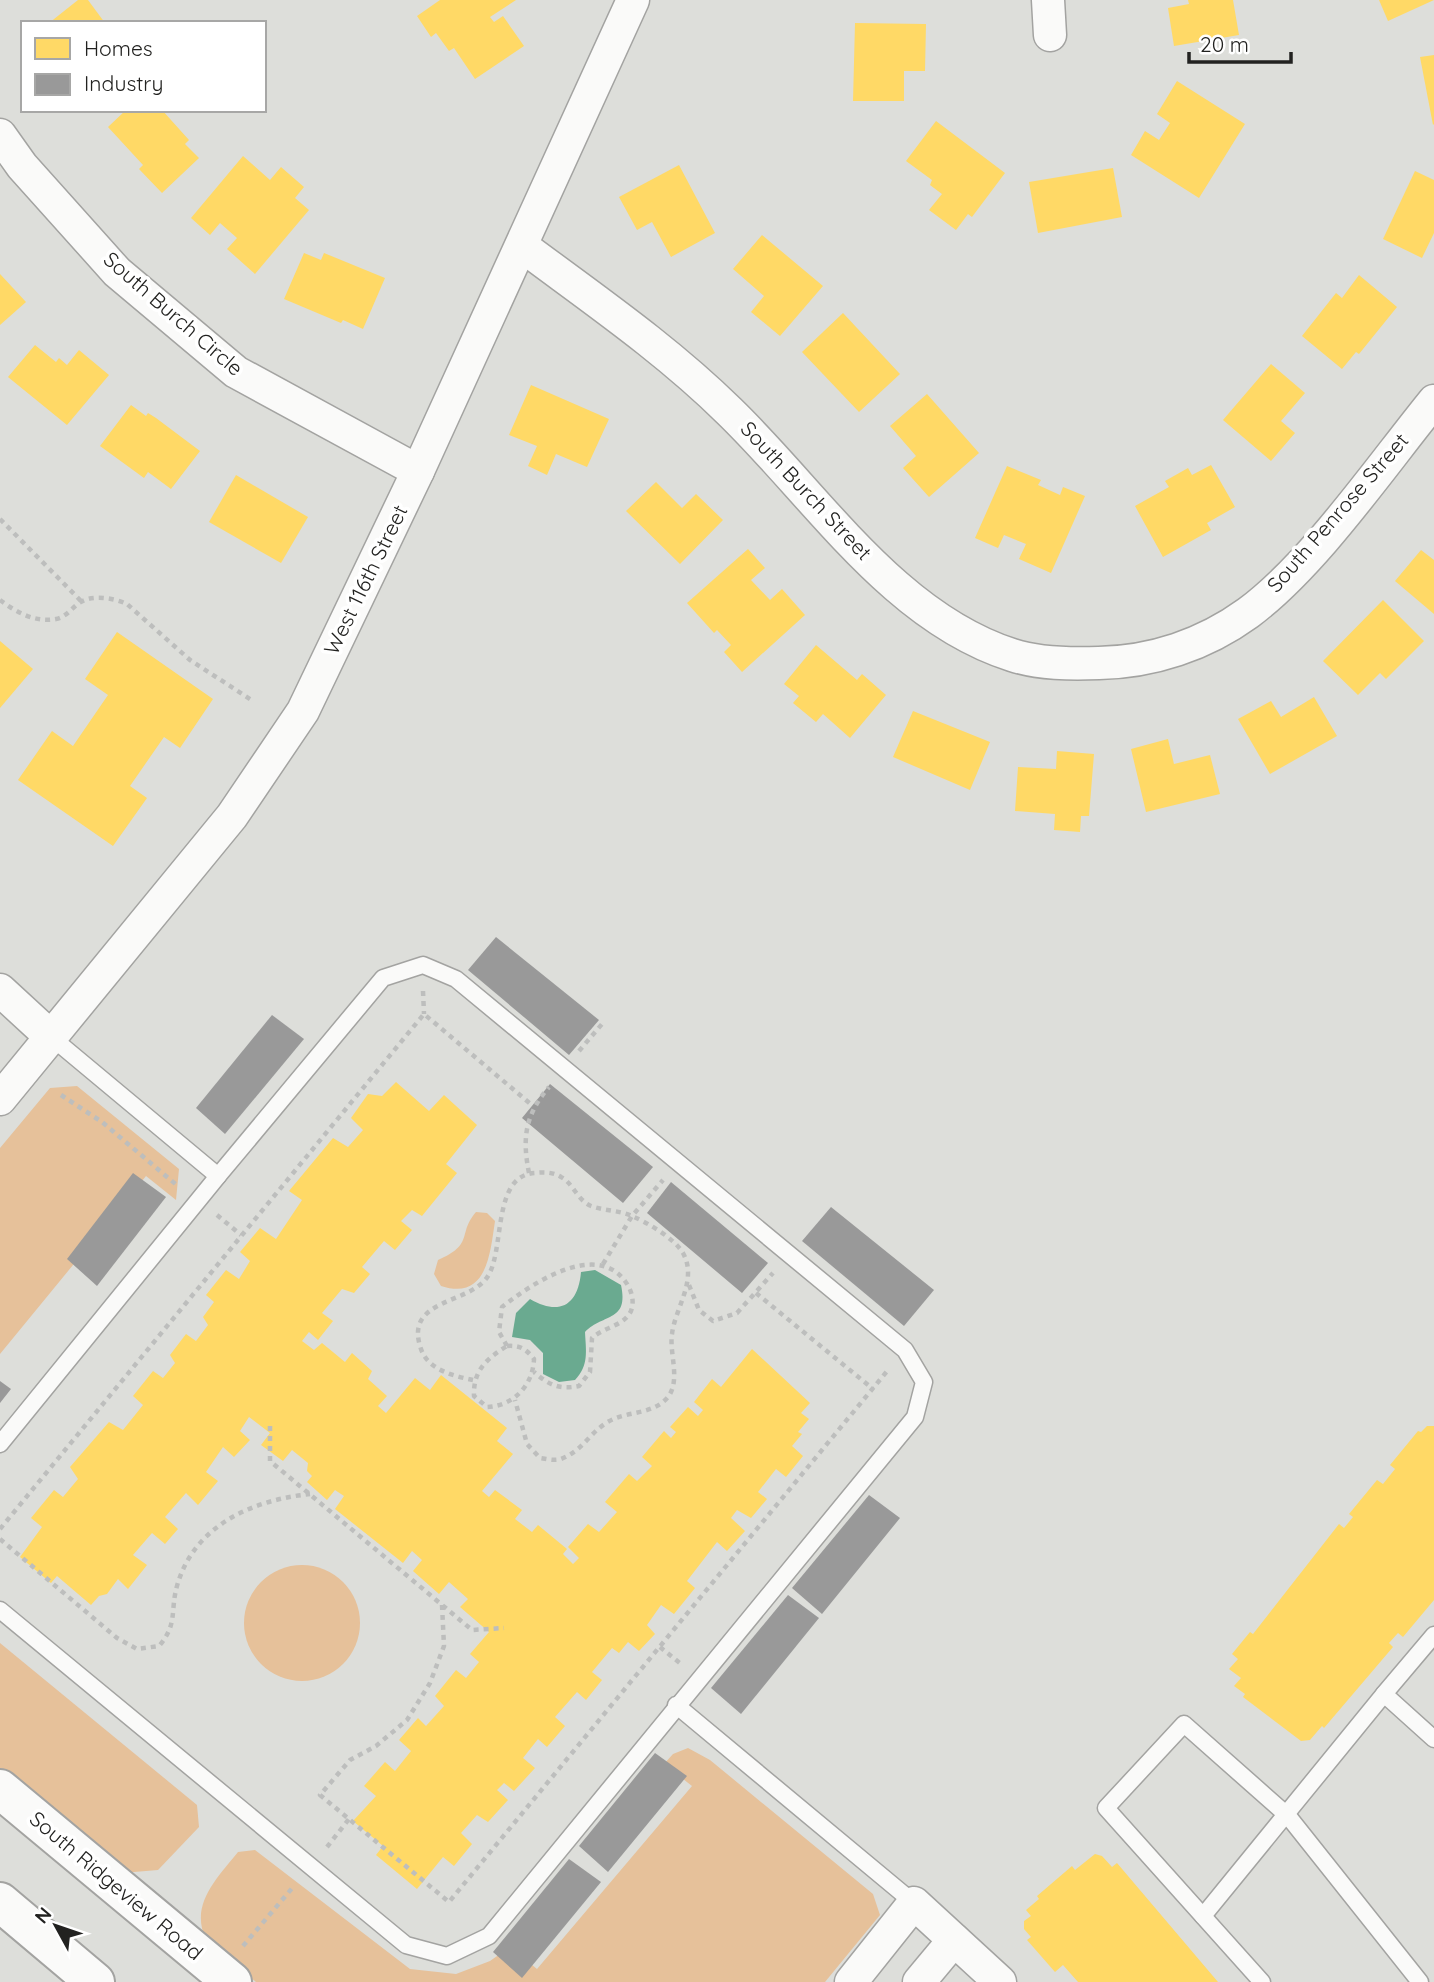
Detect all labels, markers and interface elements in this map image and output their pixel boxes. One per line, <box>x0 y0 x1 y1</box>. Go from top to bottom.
legend <box>21 21 266 112</box>
scale bar <box>1189 21 1290 65</box>
text: 20 m <box>1200 31 1249 57</box>
text: Homes <box>84 35 153 61</box>
text: Industry <box>84 70 163 96</box>
street label: South Burch Circle <box>99 246 249 381</box>
street label: South Burch Street <box>736 415 878 565</box>
street label: South Penrose Street <box>1261 427 1414 597</box>
street label: West 116th Street <box>318 500 413 659</box>
street label: South Ridgeview Road <box>25 1805 209 1965</box>
north arrow <box>21 1891 91 1961</box>
text: N <box>29 1902 57 1928</box>

